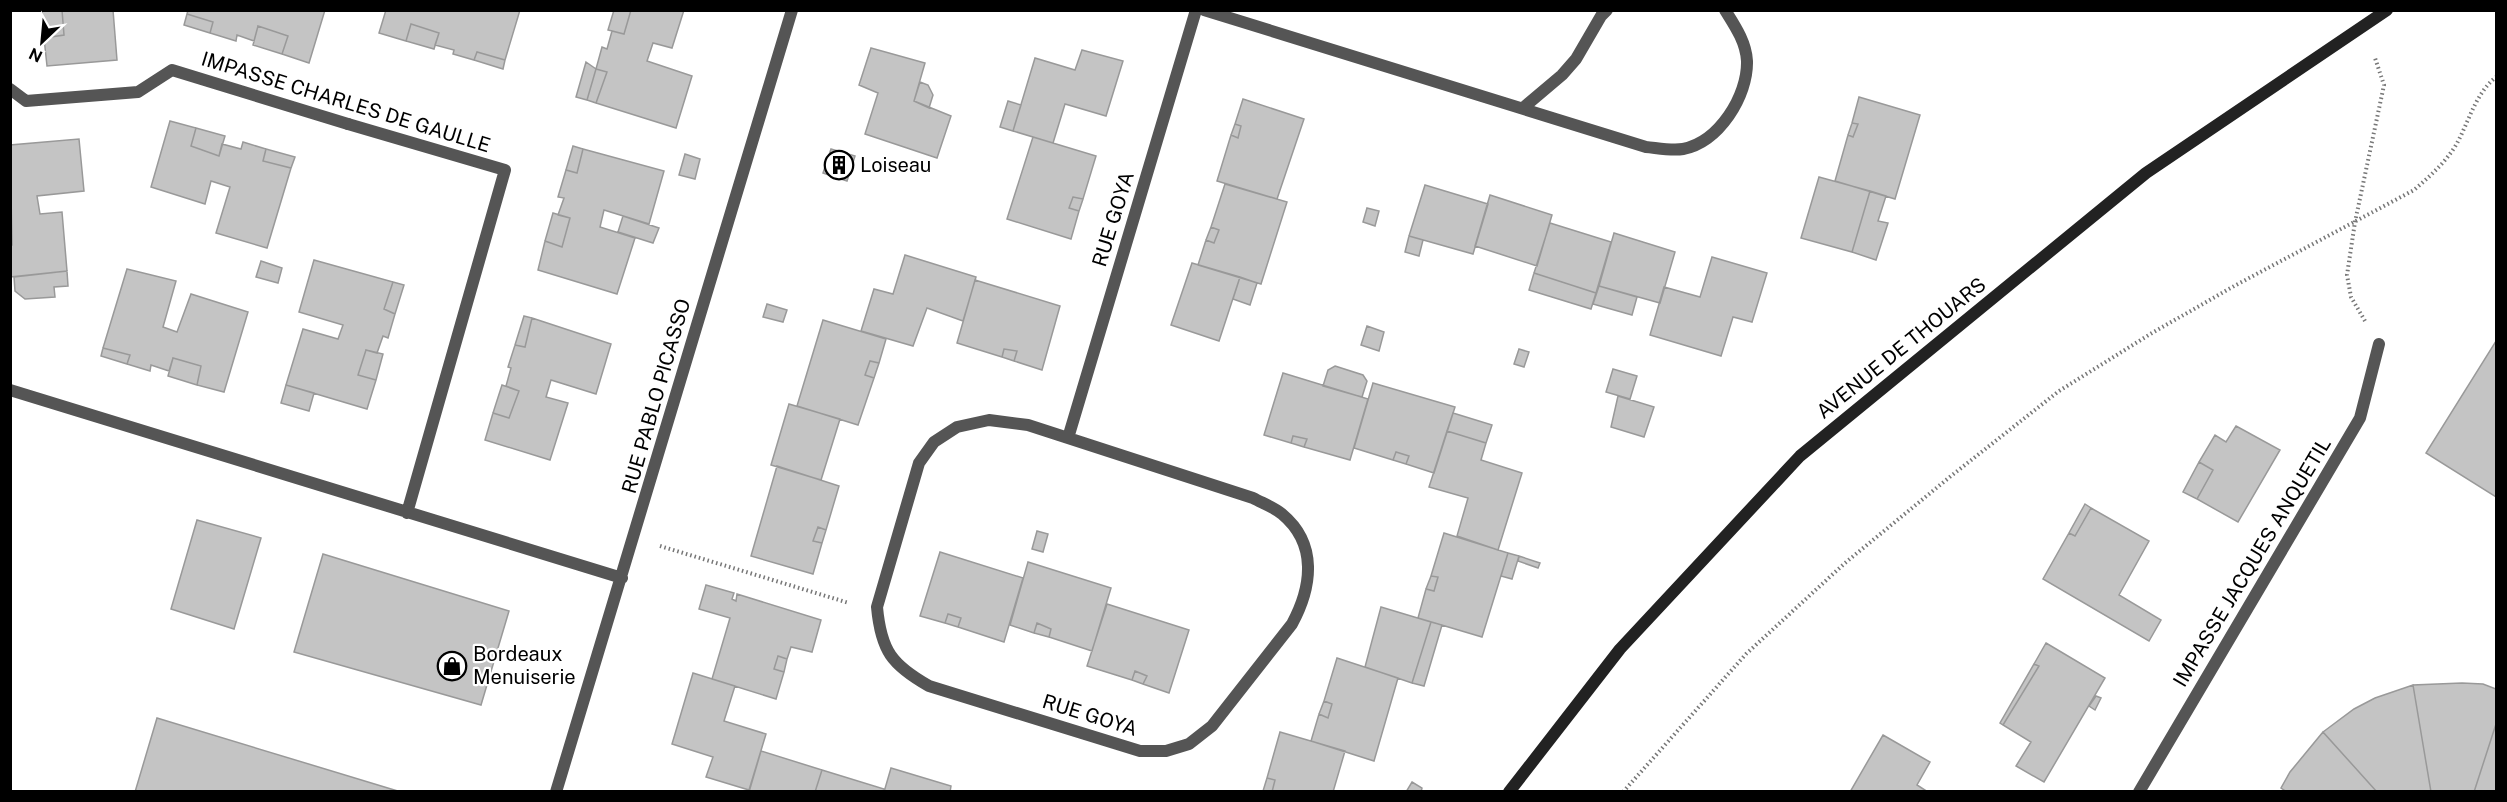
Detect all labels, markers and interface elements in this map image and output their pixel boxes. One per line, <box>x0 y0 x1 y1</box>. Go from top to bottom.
north arrow <box>12 12 72 72</box>
text: N <box>26 44 45 66</box>
street label: IMPASSE CHARLES DE GAULLE <box>199 47 493 157</box>
building icon: Loiseau <box>823 149 855 181</box>
place label: Loiseau <box>860 153 931 177</box>
street label: RUE GOYA <box>1087 169 1139 269</box>
street label: AVENUE DE THOUARS <box>1811 272 1991 424</box>
street label: RUE PABLO PICASSO <box>617 296 695 496</box>
street label: IMPASSE JACQUES ANQUETIL <box>2168 433 2336 691</box>
place label: Bordeaux Menuiserie <box>473 642 576 689</box>
shop icon: Bordeaux Menuiserie <box>436 650 468 682</box>
street label: RUE GOYA <box>1040 689 1140 741</box>

